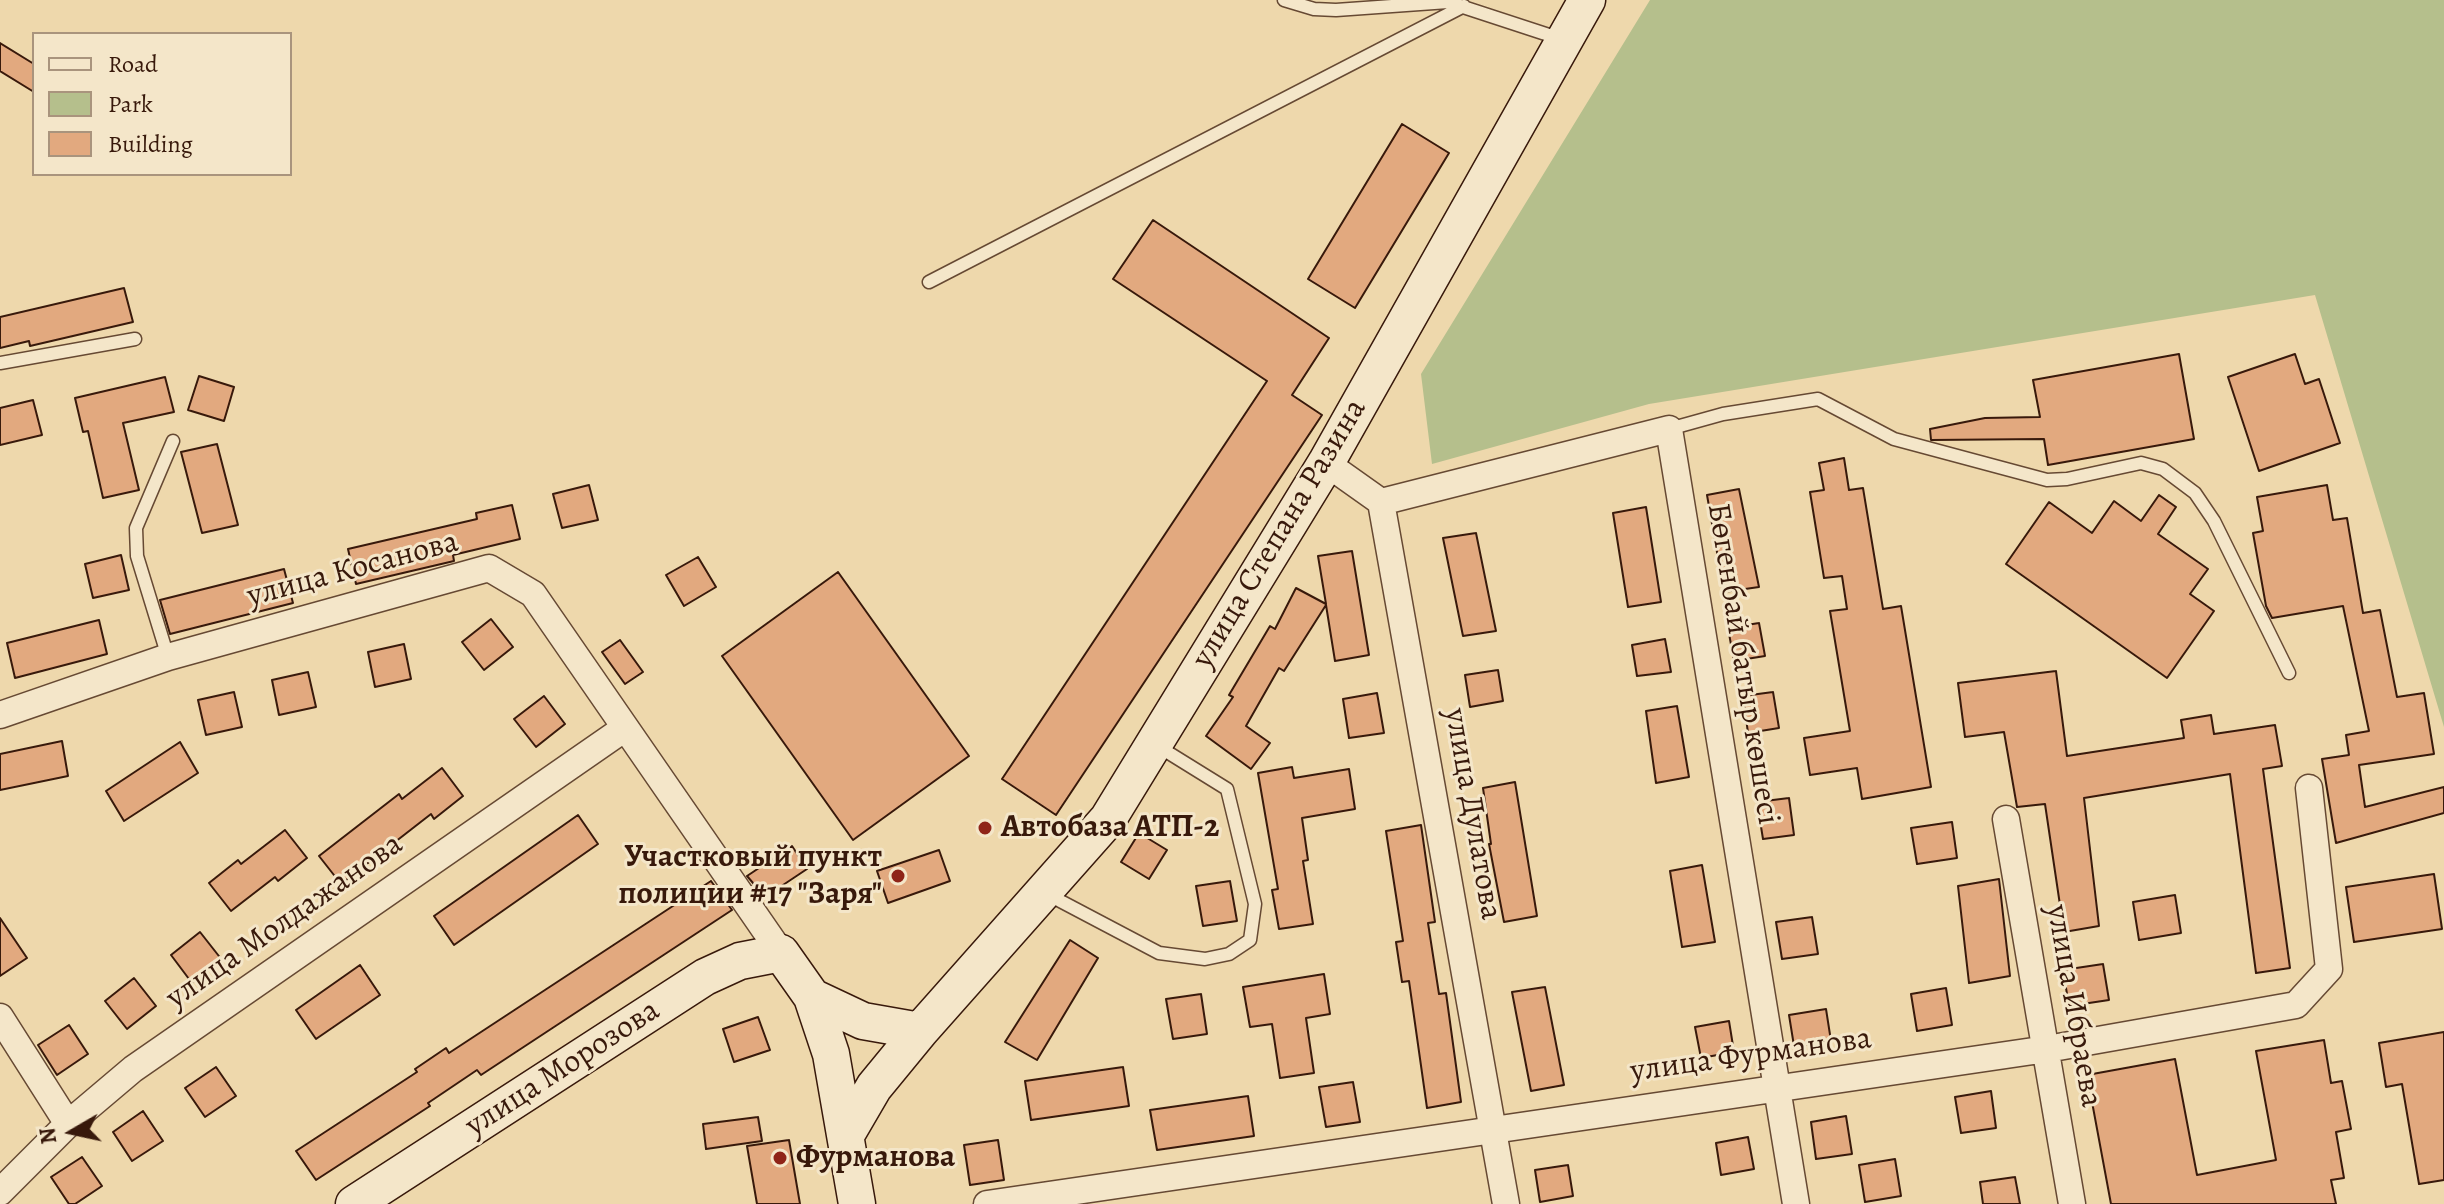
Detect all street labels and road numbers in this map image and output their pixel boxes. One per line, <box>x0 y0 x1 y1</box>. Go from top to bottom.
street label: улица Степана Разина <box>1184 392 1376 676</box>
street label: Бөгенбай батыр көшесі <box>1698 501 1786 827</box>
street label: улица Косанова <box>243 523 463 617</box>
street label: улица Дулатова <box>1435 705 1509 923</box>
street label: улица Молдажанова <box>159 826 411 1018</box>
street label: улица Ибраева <box>2036 902 2110 1110</box>
street label: улица Морозова <box>459 992 667 1146</box>
street label: улица Фурманова <box>1628 1020 1874 1092</box>

